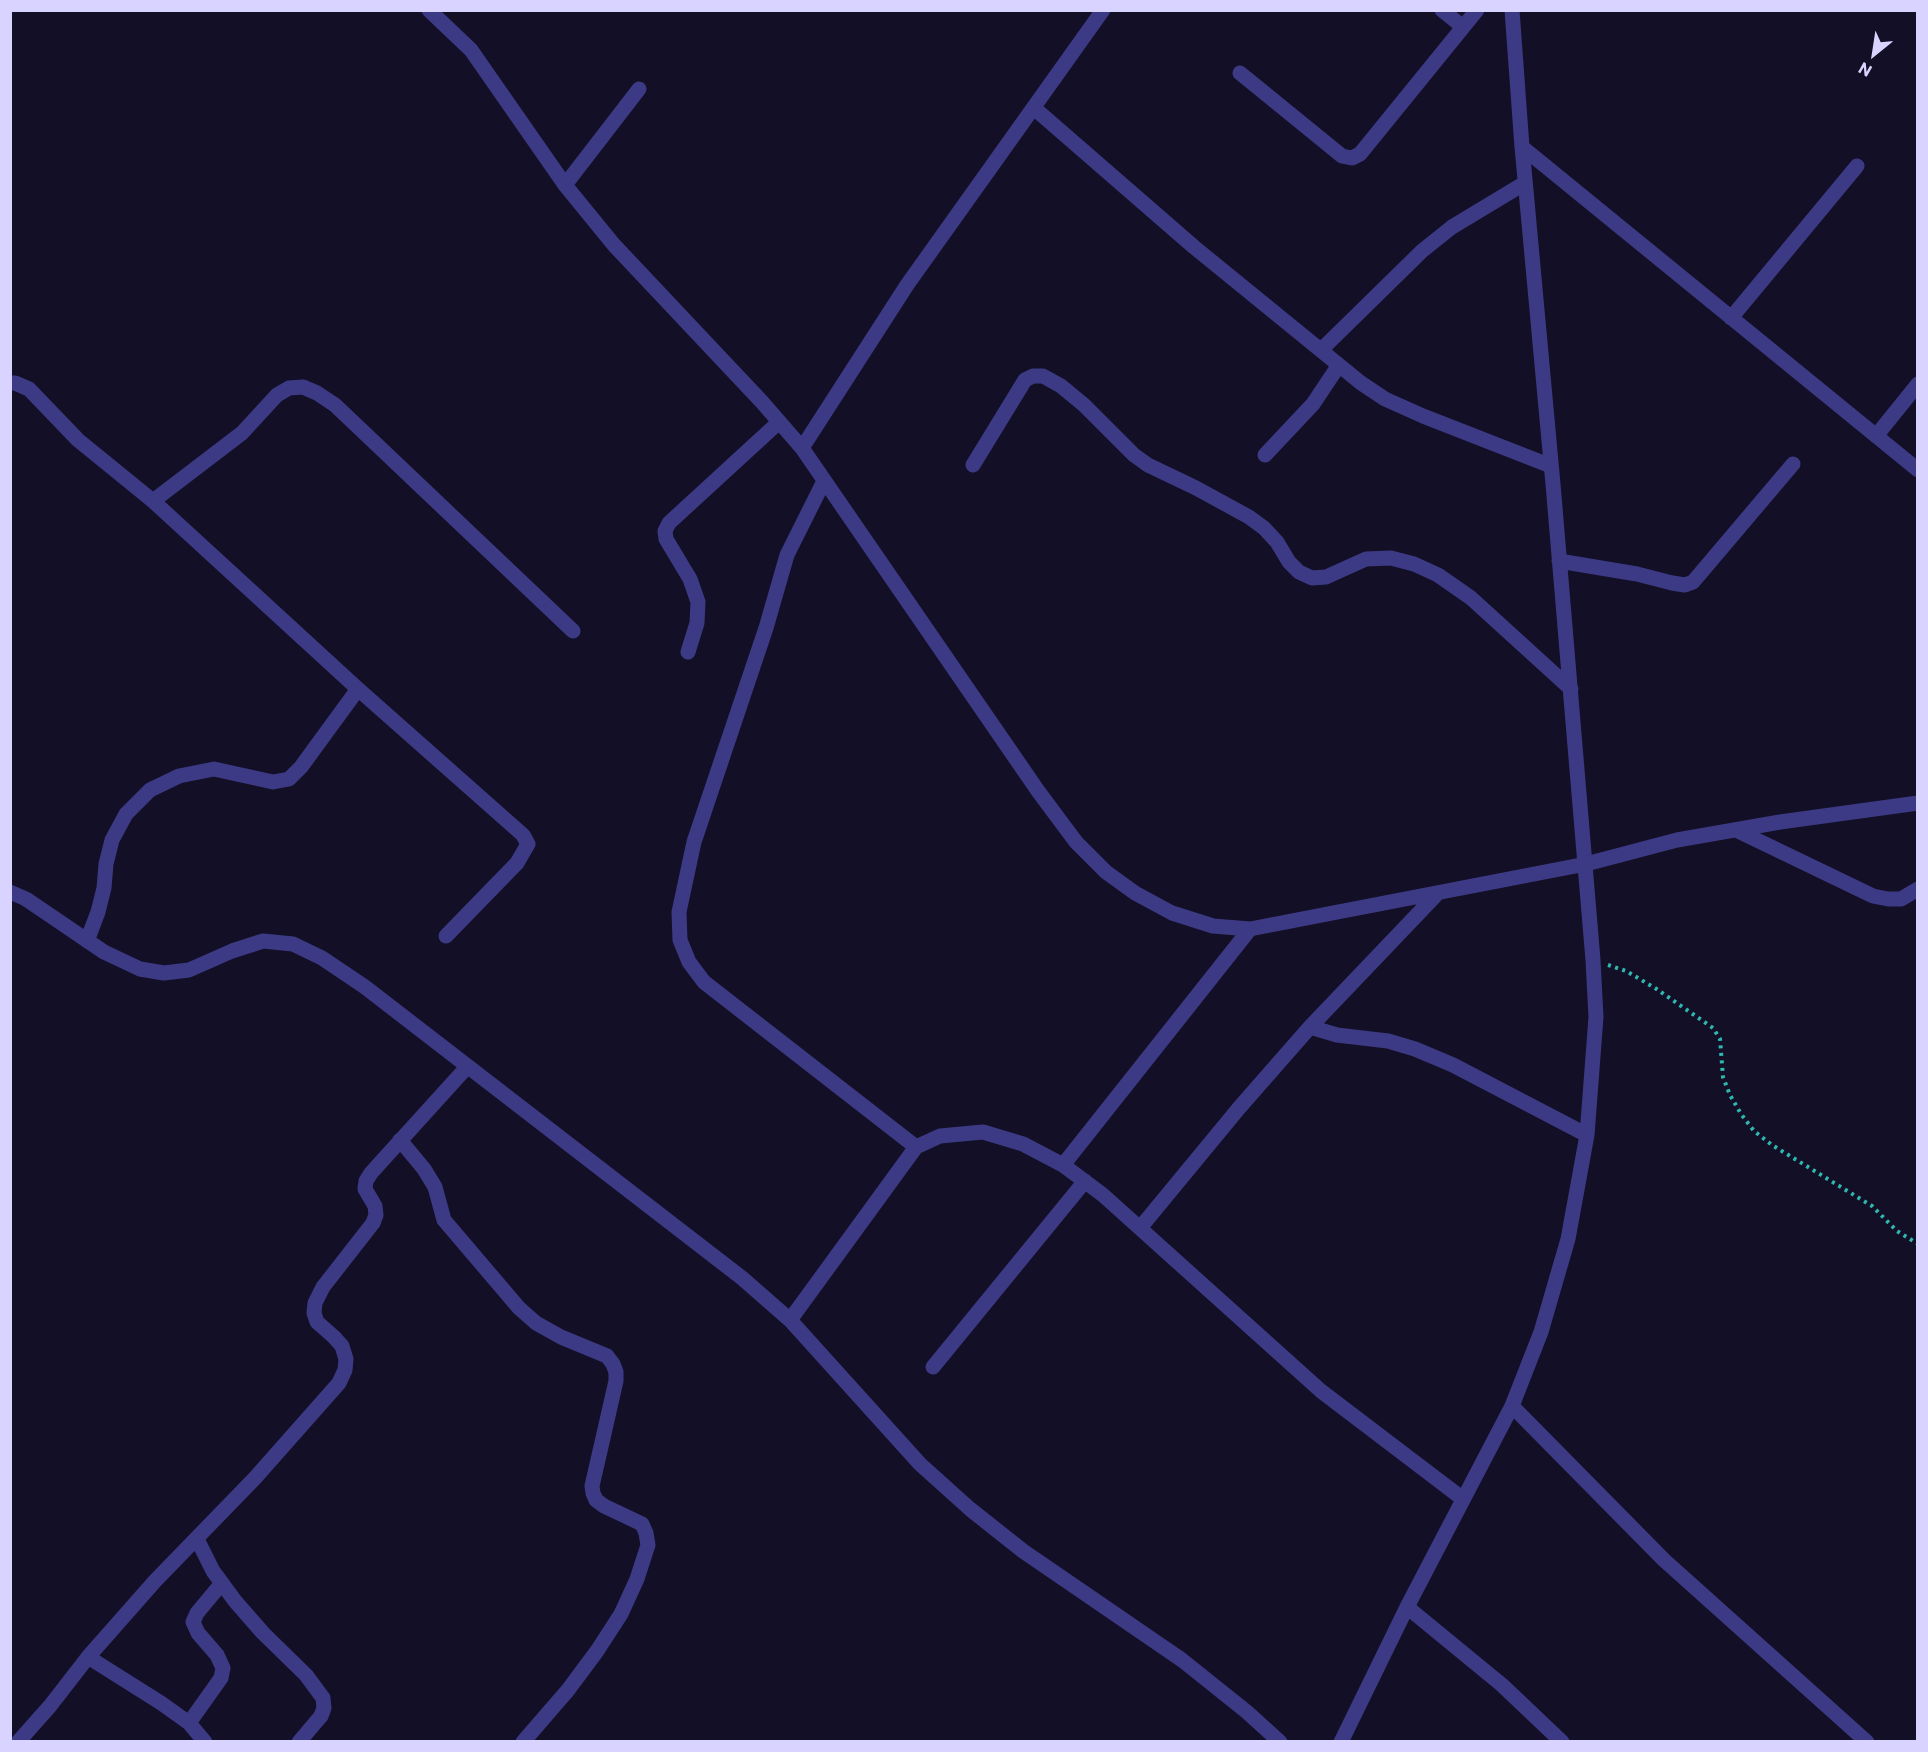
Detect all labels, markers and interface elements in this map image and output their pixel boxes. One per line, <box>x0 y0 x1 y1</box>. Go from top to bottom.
north arrow <box>1844 24 1904 84</box>
text: N <box>1855 59 1875 81</box>

